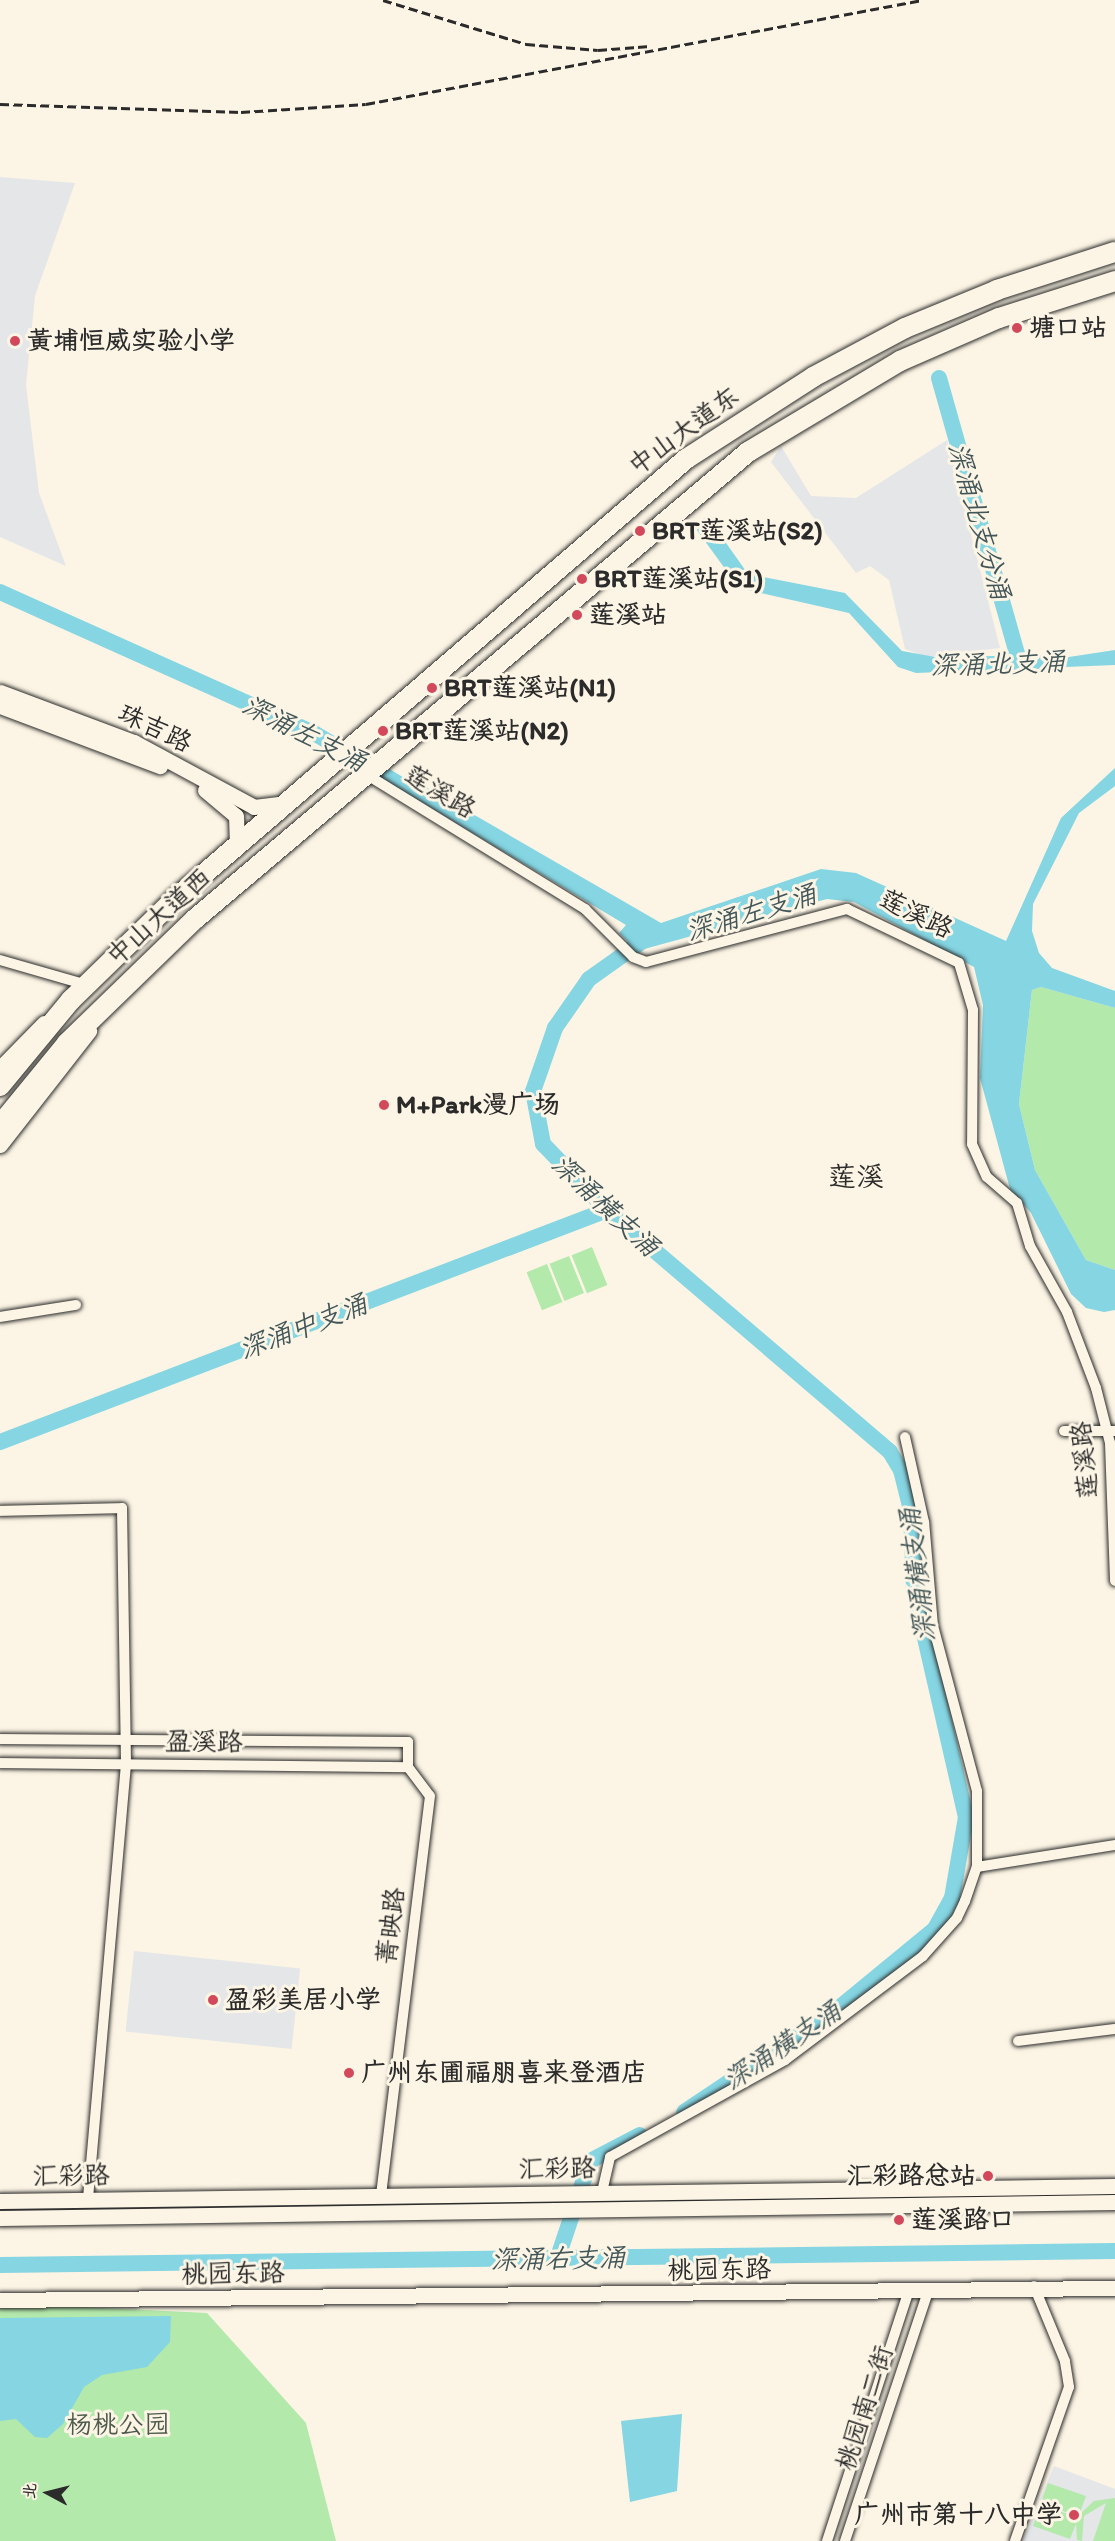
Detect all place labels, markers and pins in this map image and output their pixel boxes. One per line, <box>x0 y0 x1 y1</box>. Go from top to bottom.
place label: 塘口站 <box>1029 312 1107 344</box>
marker: 塘口站 <box>1010 321 1024 335</box>
place label: 黄埔恒威实验小学 <box>27 325 235 357</box>
marker: 黄埔恒威实验小学 <box>8 334 22 348</box>
place label: BRT莲溪站(S2) <box>652 515 823 547</box>
marker: BRT莲溪站(S2) <box>633 524 647 538</box>
place label: BRT莲溪站(S1) <box>594 563 763 595</box>
marker: BRT莲溪站(S1) <box>575 572 589 586</box>
place label: 莲溪站 <box>589 599 667 631</box>
marker: 莲溪站 <box>570 608 584 622</box>
place label: BRT莲溪站(N1) <box>444 672 616 704</box>
marker: BRT莲溪站(N1) <box>425 681 439 695</box>
place label: BRT莲溪站(N2) <box>395 715 569 747</box>
marker: BRT莲溪站(N2) <box>376 724 390 738</box>
place label: M+Park漫广场 <box>396 1089 560 1121</box>
marker: M+Park漫广场 <box>377 1098 391 1112</box>
place label: 盈彩美居小学 <box>225 1984 381 2016</box>
marker: 盈彩美居小学 <box>206 1993 220 2007</box>
place label: 广州东圃福朋喜来登酒店 <box>361 2057 647 2089</box>
marker: 广州东圃福朋喜来登酒店 <box>342 2066 356 2080</box>
place label: 汇彩路总站 <box>846 2160 976 2192</box>
marker: 汇彩路总站 <box>981 2169 995 2183</box>
place label: 莲溪路口 <box>911 2204 1015 2236</box>
marker: 莲溪路口 <box>892 2213 906 2227</box>
place label: 广州市第十八中学 <box>854 2499 1062 2531</box>
marker: 广州市第十八中学 <box>1067 2508 1081 2522</box>

